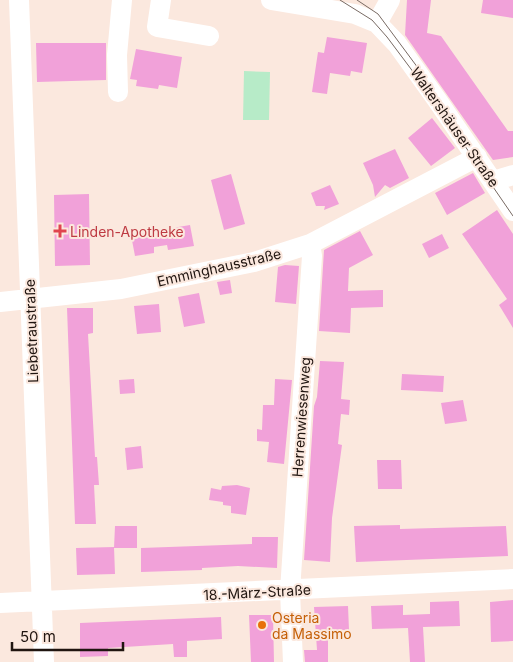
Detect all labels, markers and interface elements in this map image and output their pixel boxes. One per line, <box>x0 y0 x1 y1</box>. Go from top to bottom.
street label: Waltershäuser Straße <box>407 64 503 190</box>
place label: Linden-Apotheke <box>70 223 184 240</box>
marker: Linden-Apotheke <box>54 225 66 237</box>
street label: Emminghausstraße <box>155 244 283 290</box>
street label: Liebetraustraße <box>21 279 41 383</box>
street label: Herrenwiesenweg <box>288 356 314 478</box>
street label: 18.-März-Straße <box>203 581 311 603</box>
place label: Osteria da Massimo <box>272 609 352 642</box>
marker: Osteria da Massimo <box>256 619 268 631</box>
scale bar <box>12 620 124 652</box>
text: 50 m <box>20 627 56 646</box>

